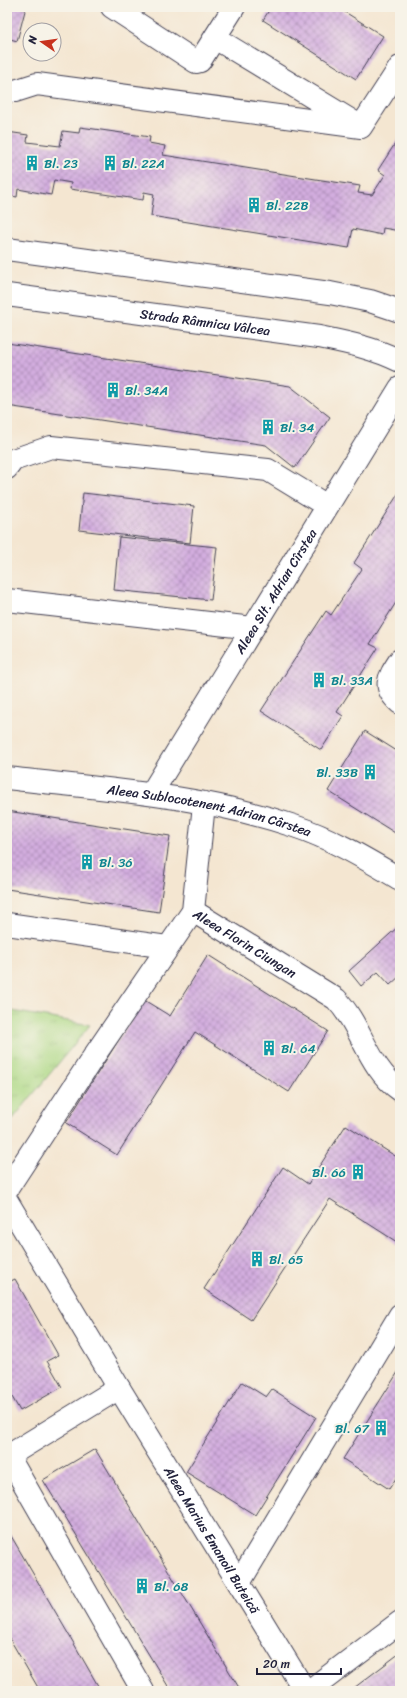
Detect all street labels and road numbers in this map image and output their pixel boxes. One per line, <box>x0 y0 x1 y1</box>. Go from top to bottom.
street label: Strada Râmnicu Vâlcea <box>139 302 272 342</box>
street label: Aleea Slt. Adrian Cîrstea <box>228 524 323 659</box>
street label: Aleea Sublocotenent Adrian Cârstea <box>105 777 315 843</box>
street label: Aleea Florin Ciungan <box>188 902 301 984</box>
street label: Aleea Marius Emanoil Buteică <box>157 1461 267 1618</box>

